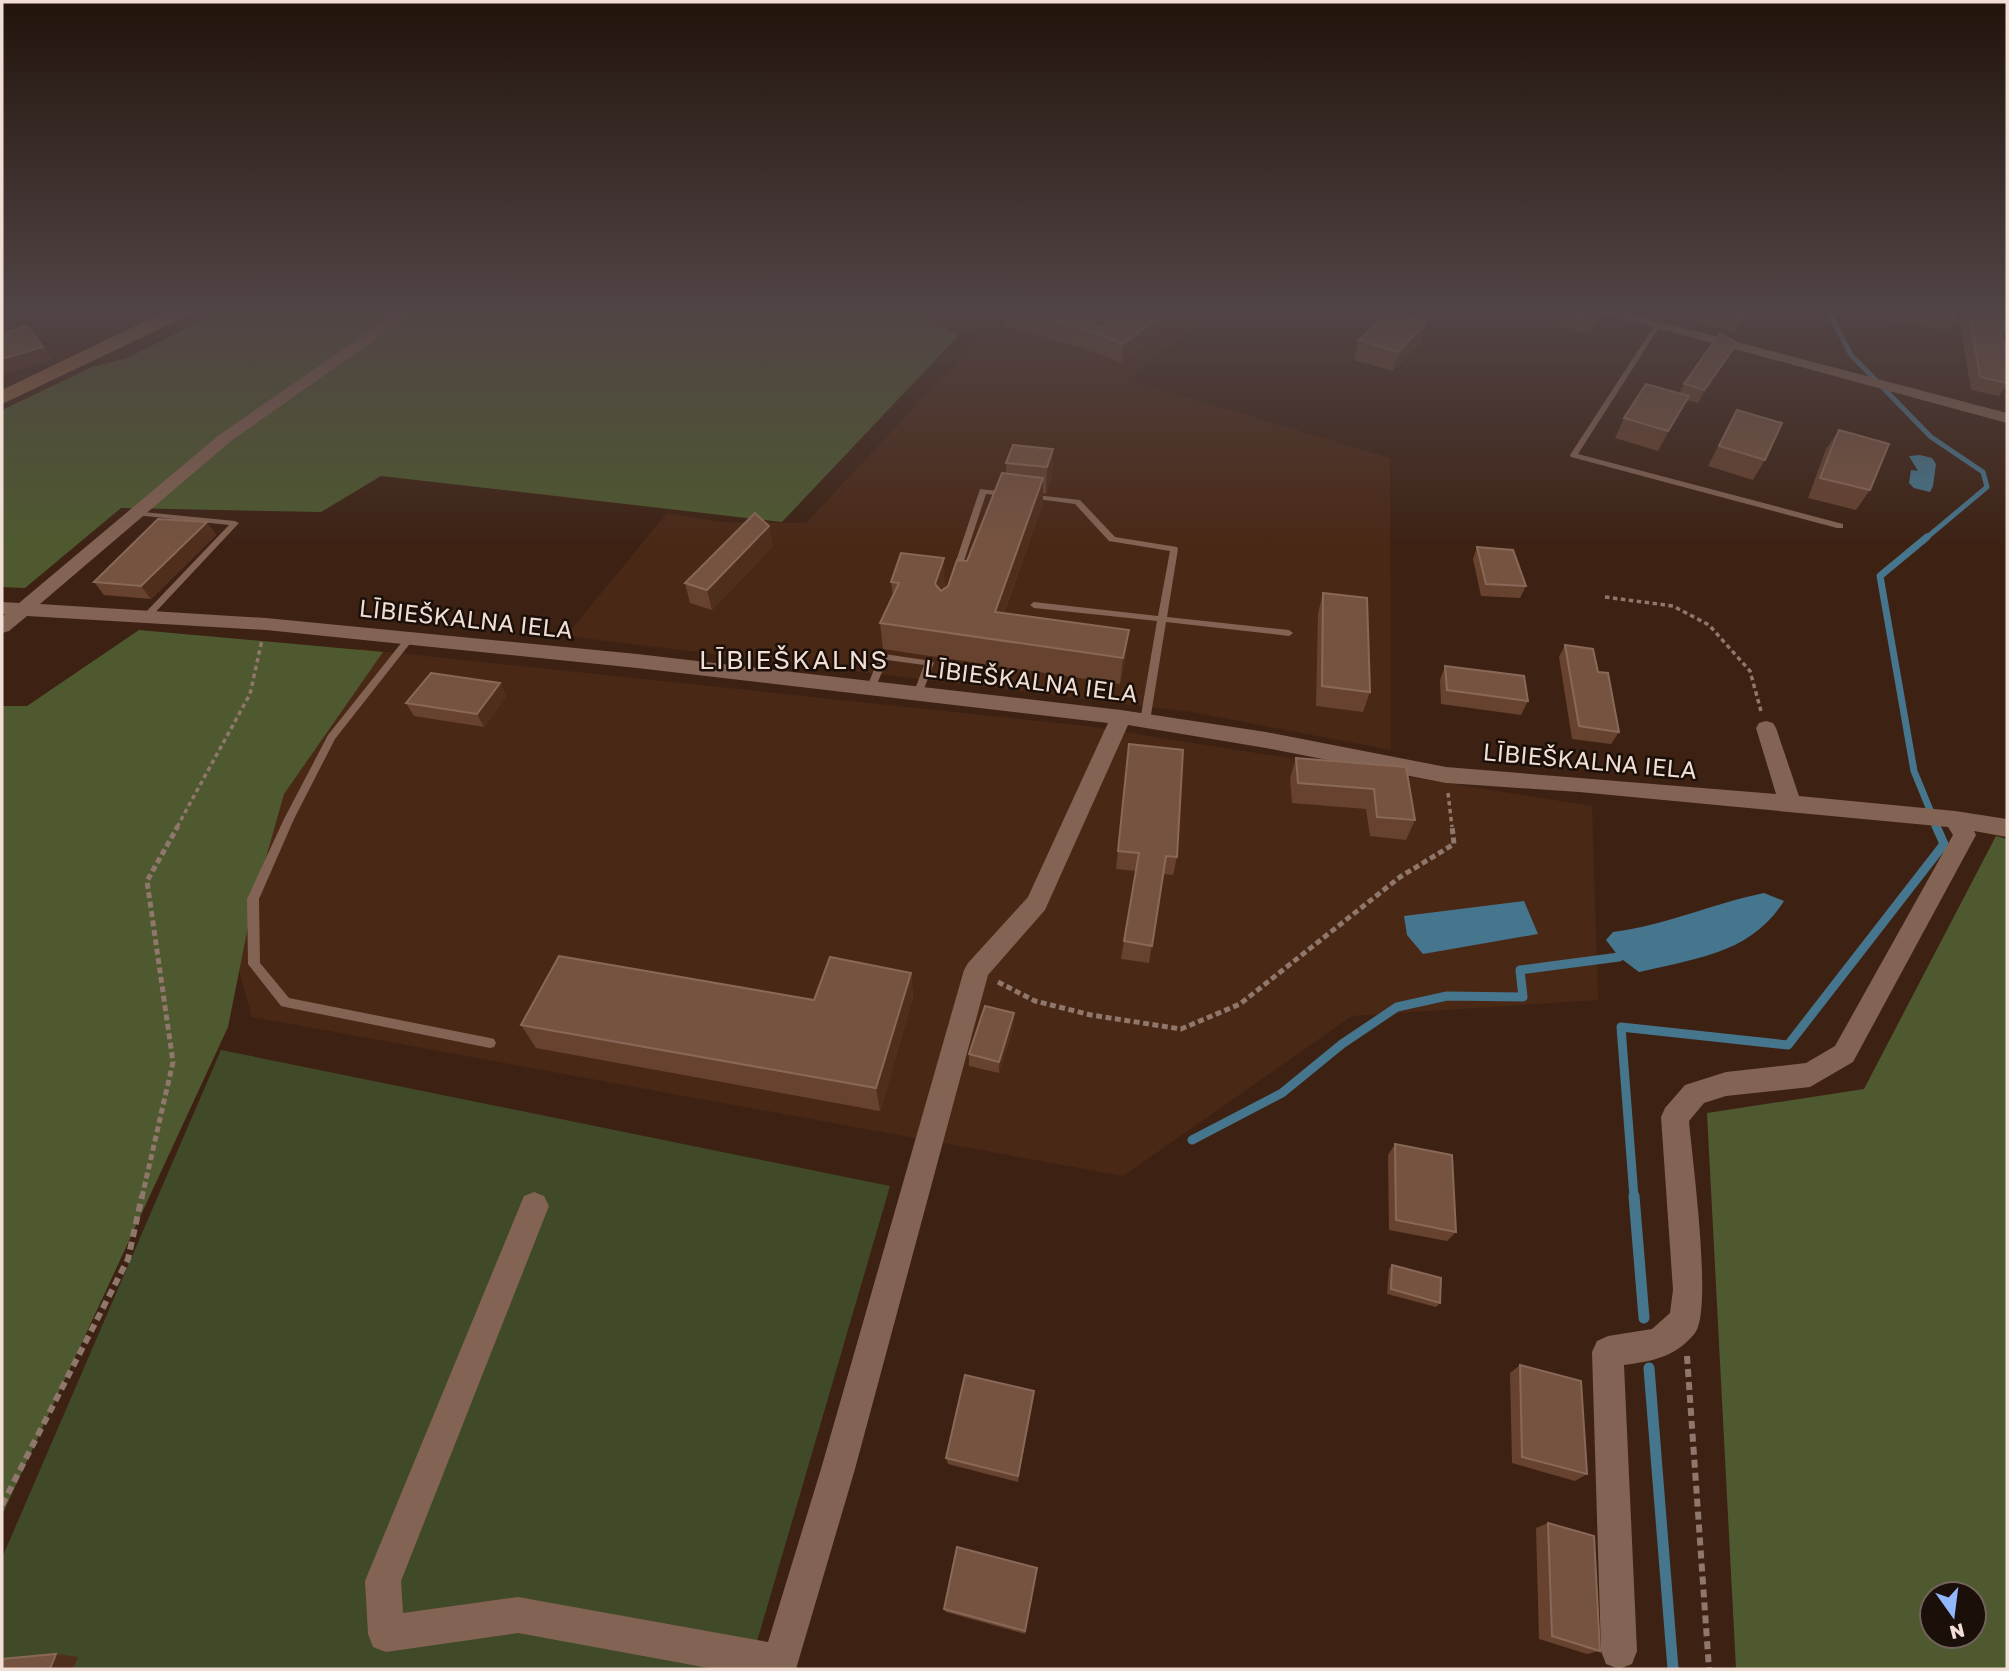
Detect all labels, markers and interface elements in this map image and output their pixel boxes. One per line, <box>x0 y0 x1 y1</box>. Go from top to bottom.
street label: LĪBIEŠKALNA IELA <box>358 592 574 644</box>
district label: LĪBIEŠKALNS <box>699 644 889 675</box>
street label: LĪBIEŠKALNA IELA <box>923 653 1139 707</box>
street label: LĪBIEŠKALNA IELA <box>1482 736 1698 784</box>
north arrow <box>1918 1580 1988 1650</box>
text: N <box>1947 1619 1967 1645</box>

